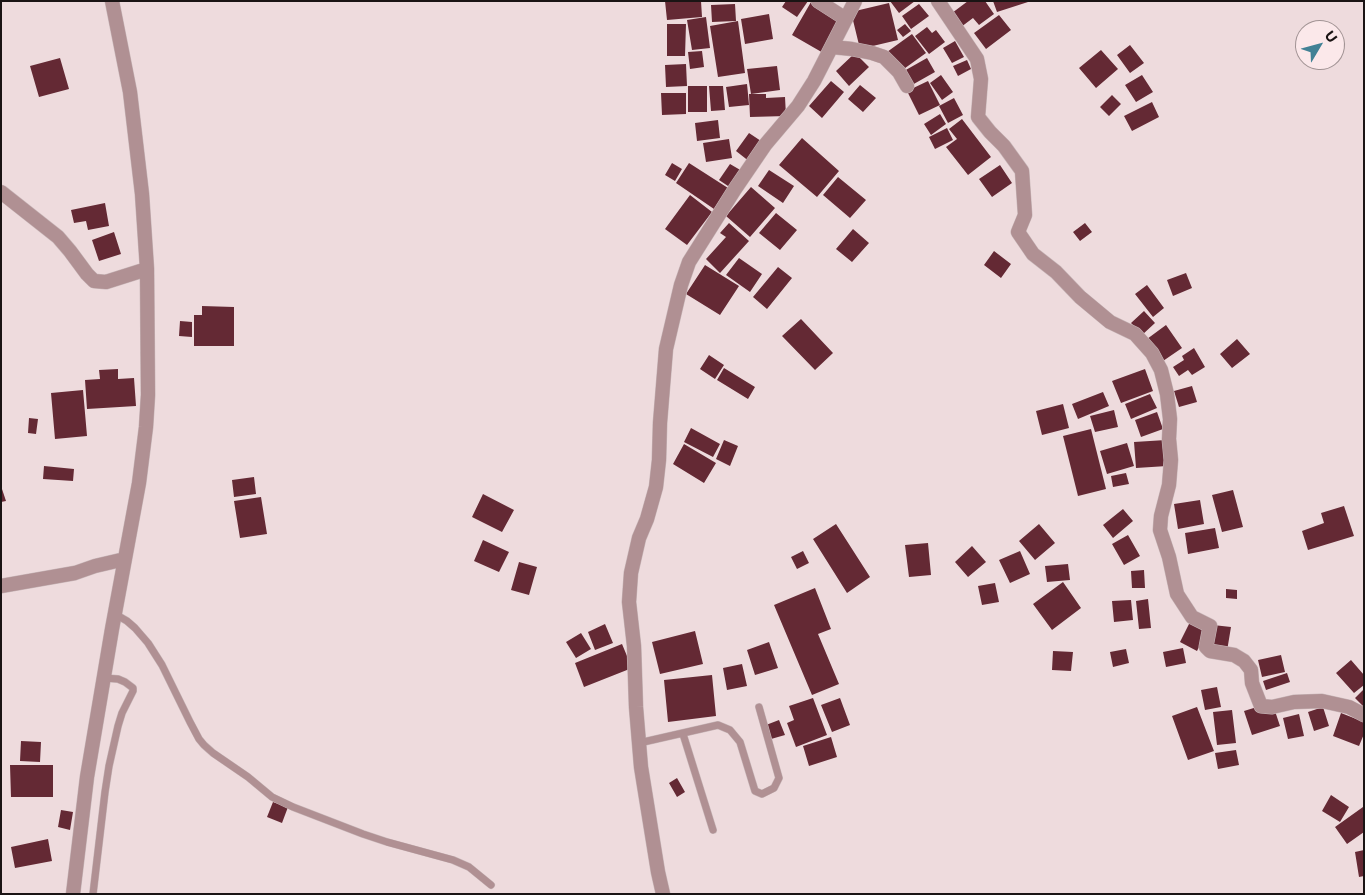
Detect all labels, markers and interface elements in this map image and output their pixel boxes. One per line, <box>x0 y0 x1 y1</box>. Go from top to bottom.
north arrow <box>1295 20 1345 70</box>
text: U <box>1321 27 1342 46</box>

